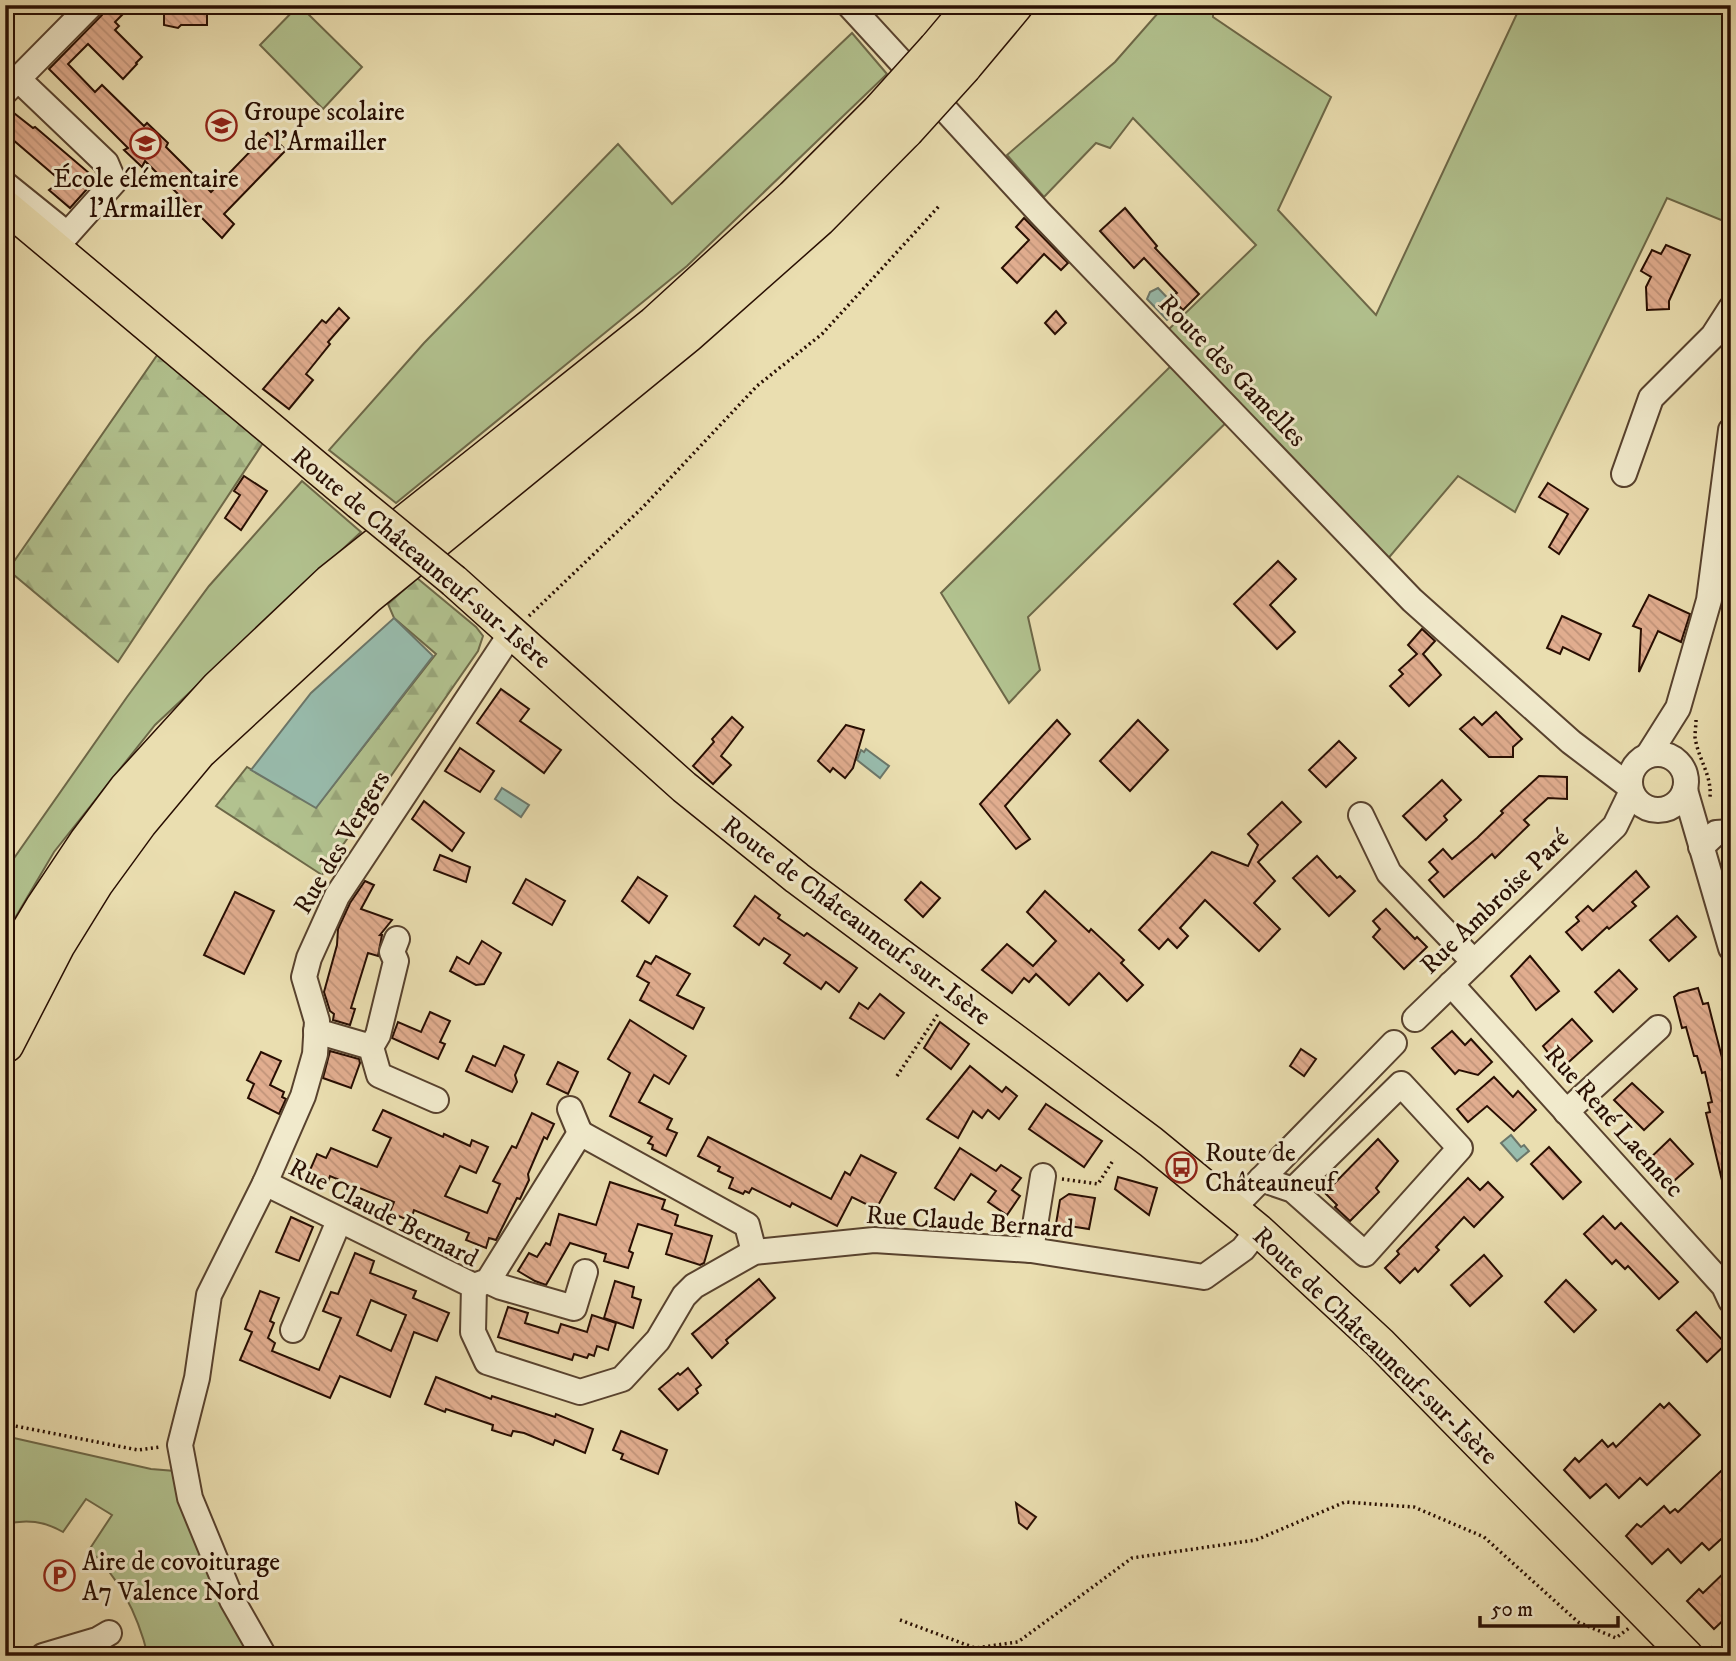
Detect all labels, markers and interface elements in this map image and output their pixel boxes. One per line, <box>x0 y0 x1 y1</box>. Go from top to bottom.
place label: Groupe scolaire de l'Armailler <box>244 96 405 159</box>
school or university icon: Groupe scolaire de l'Armailler <box>204 109 238 143</box>
school or university icon: École élémentaire l'Armailler <box>129 126 163 160</box>
place label: École élémentaire l'Armailler <box>53 163 239 226</box>
street label: Route des Gamelles <box>1151 288 1313 454</box>
street label: Route de Châteauneuf-sur-Isère <box>285 440 558 676</box>
street label: Rue des Vergers <box>287 765 398 920</box>
street label: Route de Châteauneuf-sur-Isère <box>715 809 997 1033</box>
street label: Rue Ambroise Paré <box>1413 822 1577 982</box>
street label: Rue René Laennec <box>1537 1039 1691 1205</box>
place label: Route de Châteauneuf <box>1205 1137 1338 1200</box>
bus stop icon: Route de Châteauneuf <box>1165 1150 1199 1184</box>
street label: Rue Claude Bernard <box>283 1151 484 1275</box>
street label: Rue Claude Bernard <box>865 1199 1075 1246</box>
street label: Route de Châteauneuf-sur-Isère <box>1245 1220 1505 1472</box>
place label: Aire de covoiturage A7 Valence Nord <box>82 1546 280 1609</box>
parking icon: Aire de covoiturage A7 Valence Nord <box>42 1559 76 1593</box>
scale bar <box>1480 1584 1619 1628</box>
text: 50 m <box>1491 1597 1533 1623</box>

